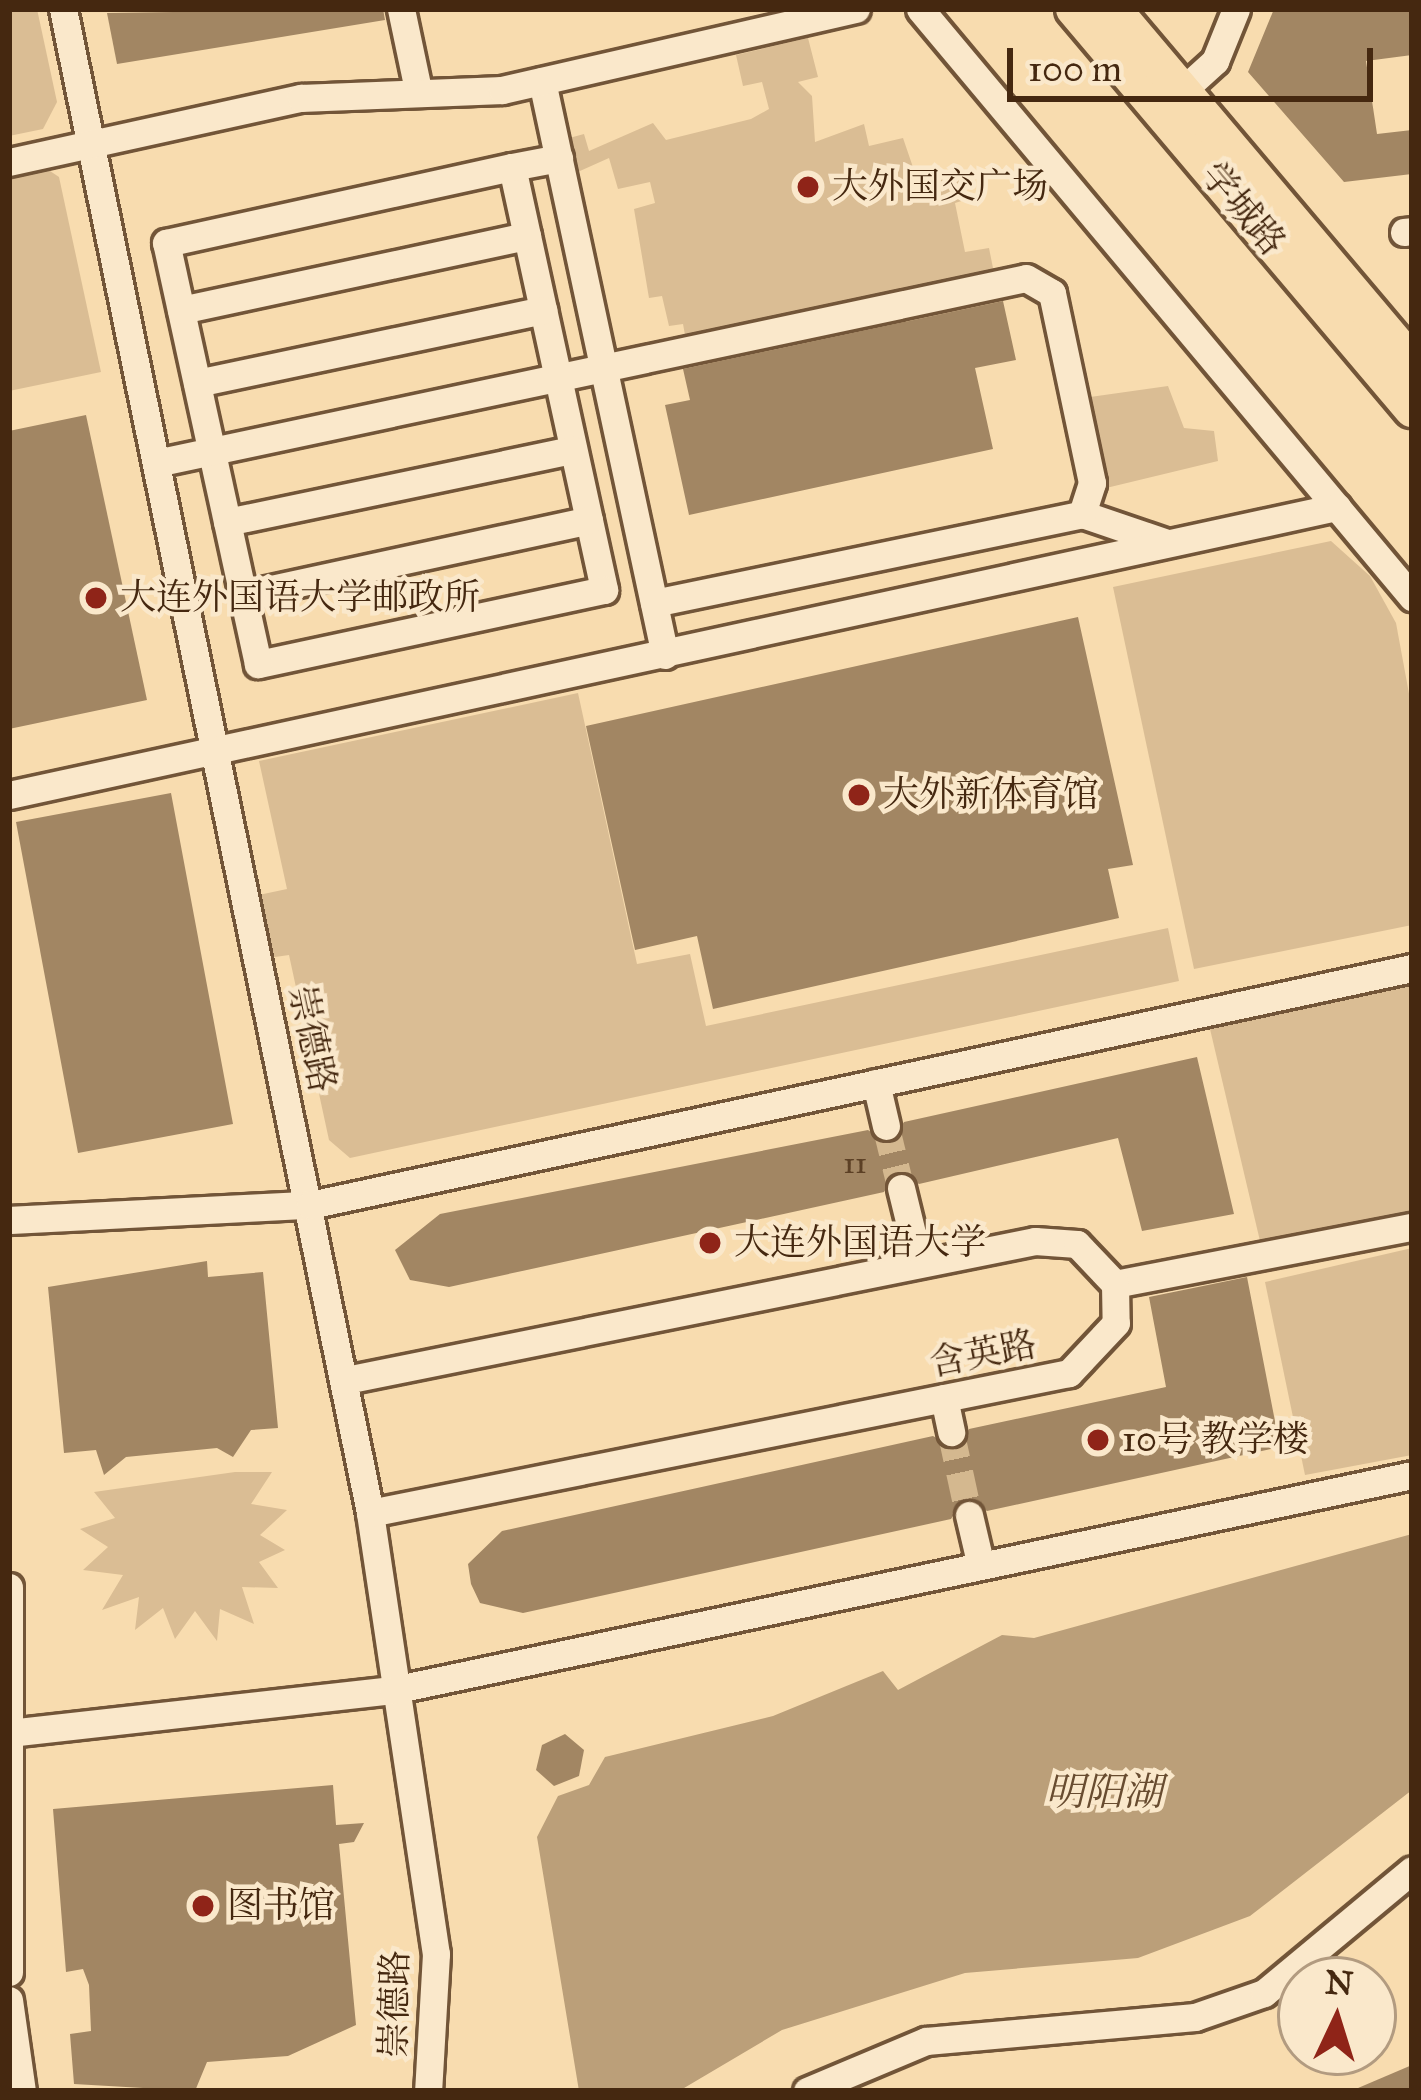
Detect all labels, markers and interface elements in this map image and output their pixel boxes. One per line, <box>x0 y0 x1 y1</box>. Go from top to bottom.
scale bar <box>1013 24 1379 98</box>
text: 100 m <box>1028 47 1122 91</box>
street label: 学城路 <box>1192 154 1294 264</box>
place label: 大外国交广场 <box>832 165 1048 209</box>
marker: 大外国交广场 <box>795 174 821 200</box>
place label: 大连外国语大学邮政所 <box>120 576 480 620</box>
marker: 大连外国语大学邮政所 <box>83 585 109 611</box>
place label: 大外新体育馆 <box>883 773 1099 817</box>
marker: 大外新体育馆 <box>846 782 872 808</box>
street label: 崇德路 <box>280 982 344 1096</box>
house number: 11 <box>843 1145 867 1181</box>
place label: 大连外国语大学 <box>734 1221 986 1265</box>
marker: 大连外国语大学 <box>697 1230 723 1256</box>
street label: 含英路 <box>926 1322 1040 1386</box>
place label: 10号 教学楼 <box>1122 1418 1309 1462</box>
marker: 10号 教学楼 <box>1085 1427 1111 1453</box>
water label: 明阳湖 <box>1046 1769 1162 1815</box>
place label: 图书馆 <box>227 1884 335 1928</box>
marker: 图书馆 <box>190 1893 216 1919</box>
street label: 崇德路 <box>372 1950 418 2058</box>
north arrow <box>1277 1956 1397 2076</box>
text: N <box>1324 1962 1355 2004</box>

